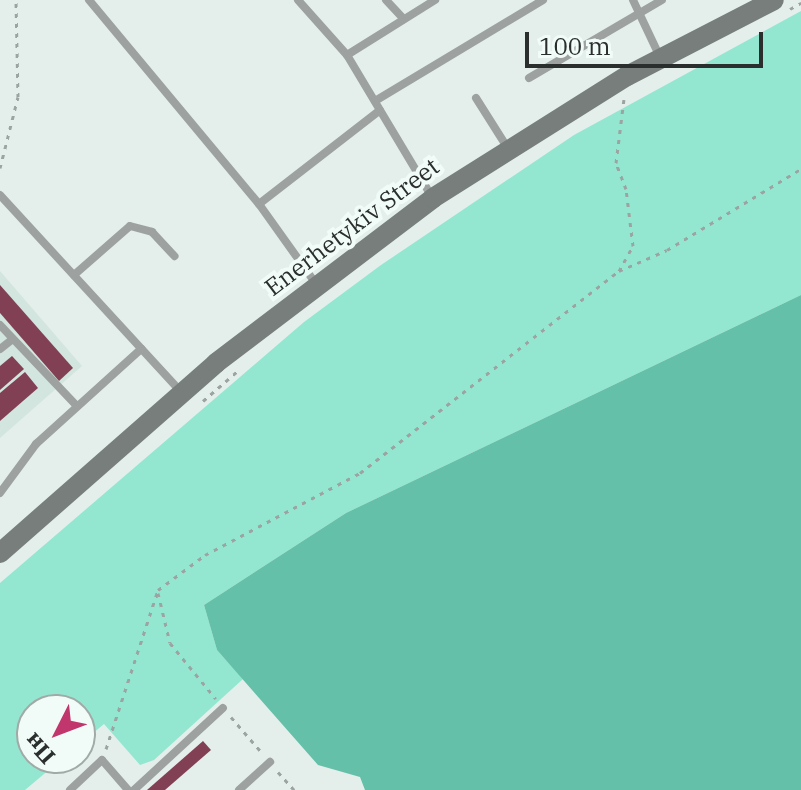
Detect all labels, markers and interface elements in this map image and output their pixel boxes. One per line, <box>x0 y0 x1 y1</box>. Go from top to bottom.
scale bar <box>529 16 767 66</box>
text: 100 m <box>539 30 611 62</box>
street label: Enerhetykiv Street <box>259 152 445 302</box>
north arrow <box>16 694 96 774</box>
text: Пн <box>18 727 61 771</box>

